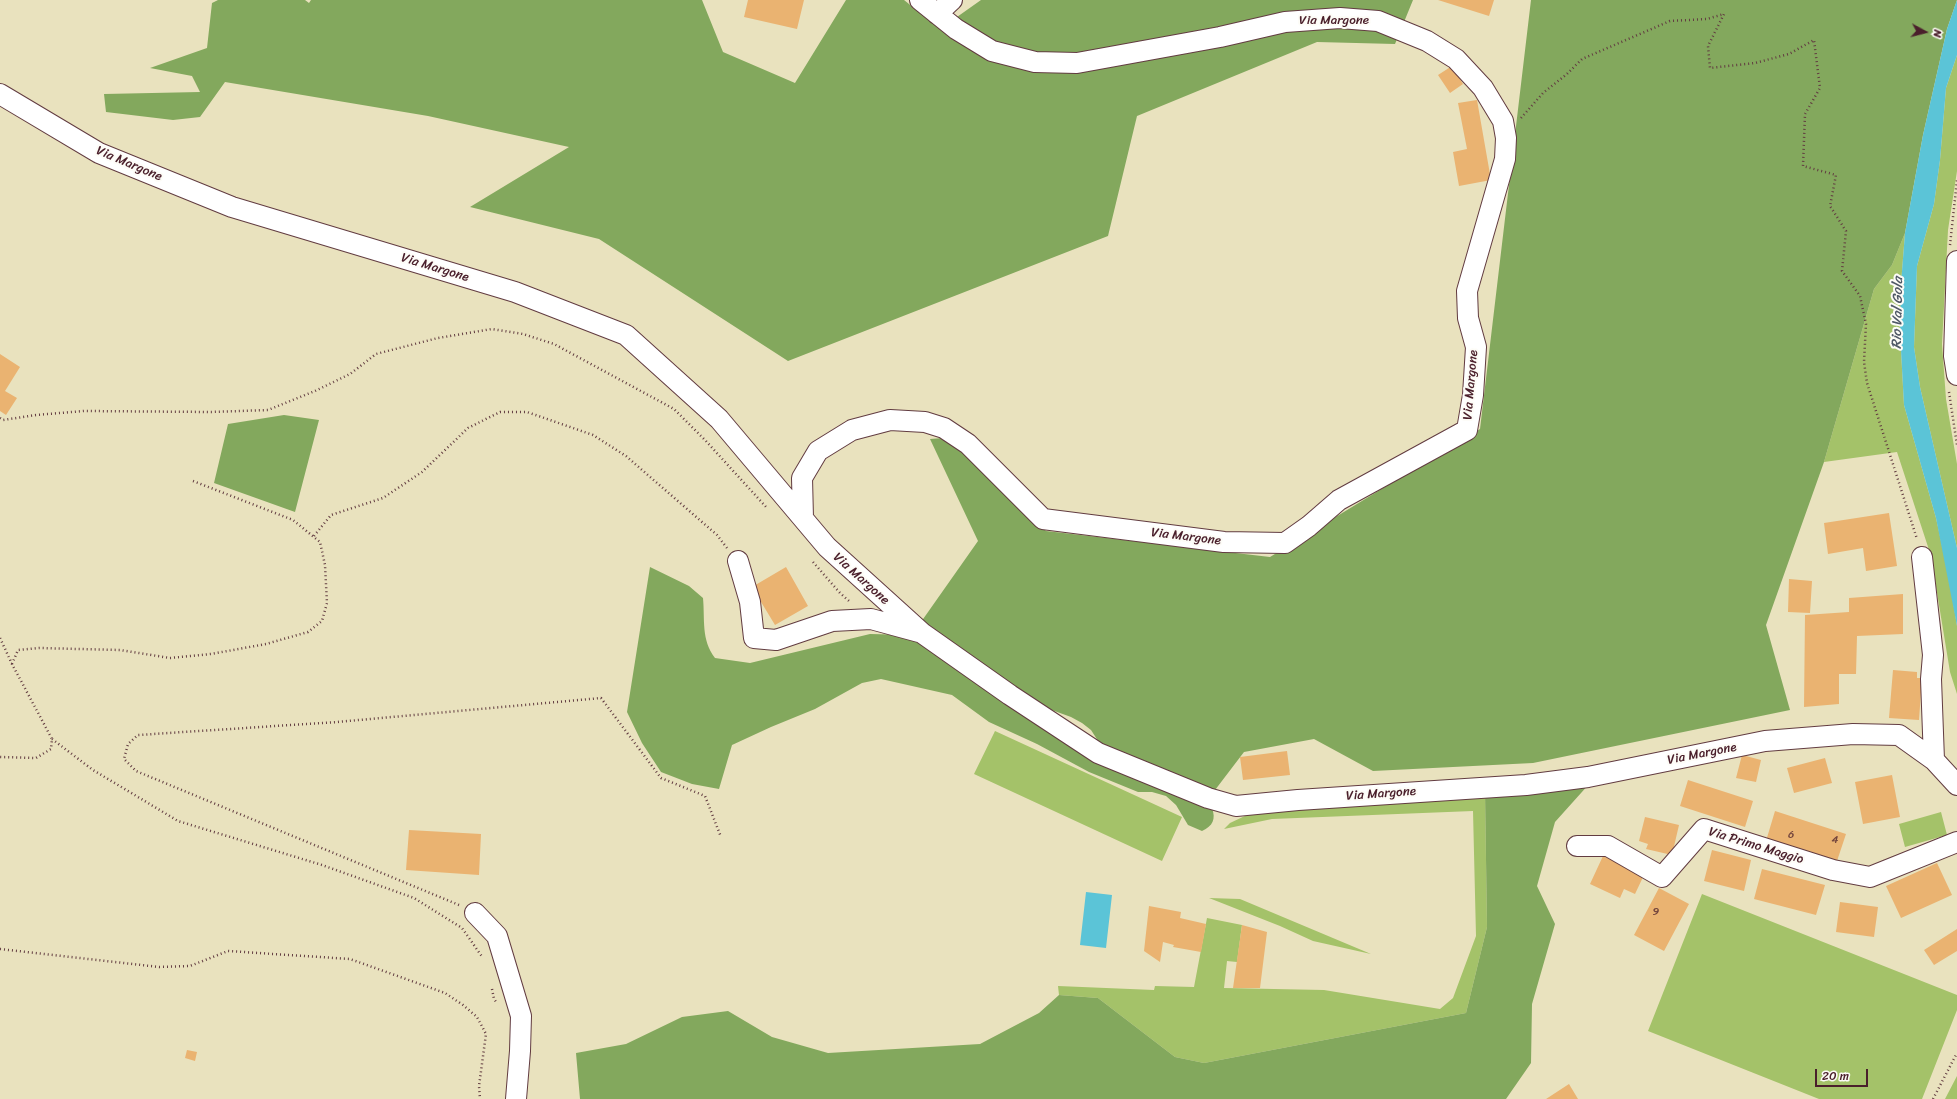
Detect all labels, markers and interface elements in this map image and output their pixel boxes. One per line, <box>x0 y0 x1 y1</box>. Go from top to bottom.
north arrow <box>1905 12 1945 52</box>
street label: Via Margone <box>1299 13 1369 29</box>
text: N <box>1928 29 1947 38</box>
street label: Via Margone <box>94 143 164 185</box>
street label: Via Margone <box>399 250 471 286</box>
water label: Rio Val Gola <box>1889 277 1907 349</box>
street label: Via Margone <box>1460 349 1482 421</box>
street label: Via Margone <box>1150 525 1222 549</box>
street label: Via Margone <box>830 550 892 608</box>
street label: Via Margone <box>1666 740 1738 768</box>
street label: Via Margone <box>1345 784 1417 804</box>
street label: Via Primo Maggio <box>1707 824 1805 868</box>
house number: 6 <box>1788 828 1794 842</box>
house number: 4 <box>1832 833 1838 847</box>
house number: 9 <box>1653 905 1659 919</box>
scale bar <box>1817 1061 1870 1087</box>
text: 20 m <box>1822 1065 1849 1087</box>

